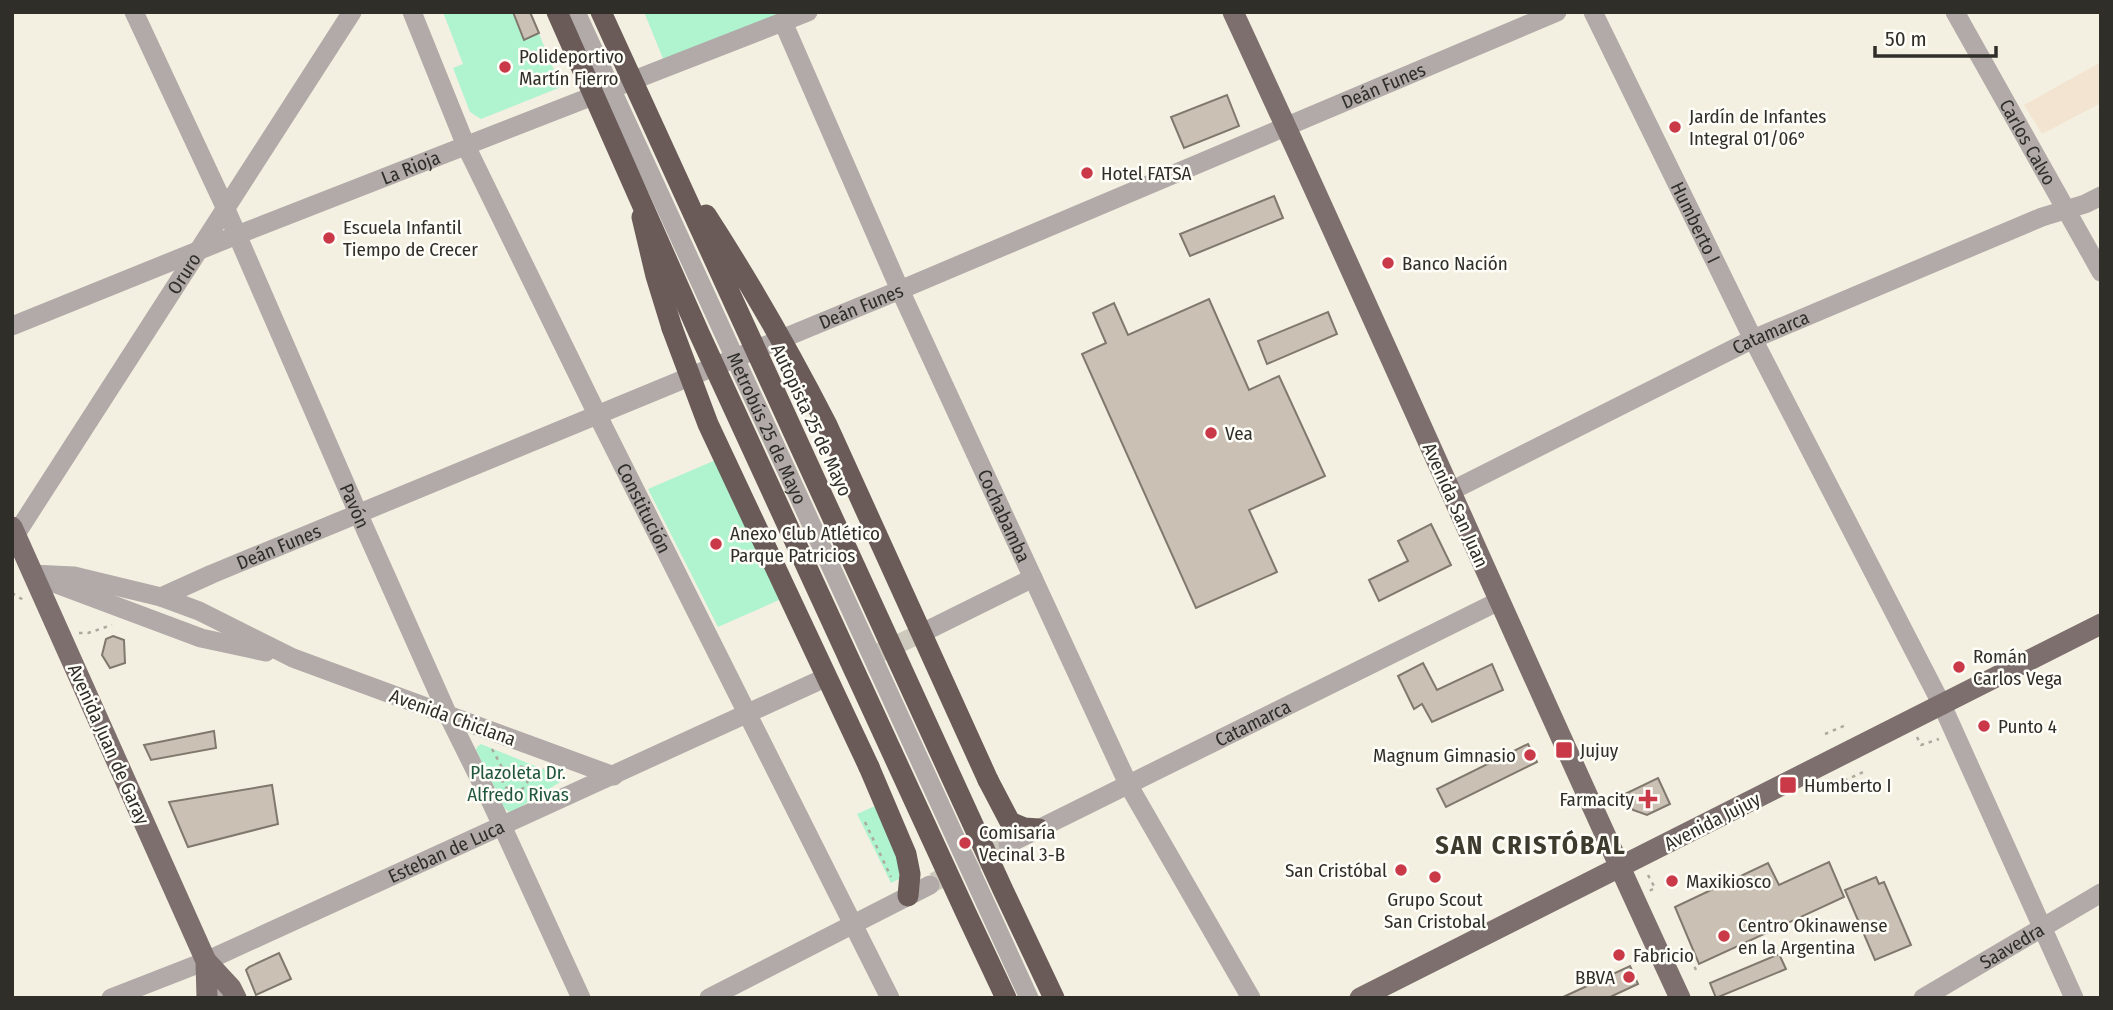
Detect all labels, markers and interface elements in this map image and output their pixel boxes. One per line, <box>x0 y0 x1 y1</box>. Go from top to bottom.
scale bar <box>1875 14 1996 58</box>
text: 50 m <box>1885 26 1927 52</box>
place label: Polideportivo Martín Fierro <box>519 45 624 90</box>
street label: Deán Funes <box>1338 58 1429 114</box>
marker: Polideportivo Martín Fierro <box>497 59 513 75</box>
street label: Carlos Calvo <box>1994 95 2061 189</box>
place label: Jardín de Infantes Integral 01/06° <box>1689 105 1826 150</box>
marker: Jardín de Infantes Integral 01/06° <box>1667 119 1683 135</box>
street label: La Rioja <box>378 146 443 190</box>
place label: Hotel FATSA <box>1101 162 1191 185</box>
marker: Hotel FATSA <box>1079 165 1095 181</box>
street label: Humberto I <box>1666 178 1725 267</box>
place label: Escuela Infantil Tiempo de Crecer <box>343 216 478 261</box>
marker: Escuela Infantil Tiempo de Crecer <box>321 230 337 246</box>
street label: Oruro <box>162 249 206 299</box>
place label: Banco Nación <box>1402 252 1508 275</box>
marker: Banco Nación <box>1380 255 1396 271</box>
street label: Deán Funes <box>816 279 907 334</box>
street label: Catamarca <box>1729 306 1813 360</box>
street label: Autopista 25 de Mayo <box>766 340 857 500</box>
street label: Metrobús 25 de Mayo <box>722 349 812 508</box>
place label: Vea <box>1225 422 1253 445</box>
marker: Vea <box>1203 425 1219 441</box>
street label: Avenida San Juan <box>1418 439 1493 571</box>
street label: Constitución <box>612 460 676 557</box>
street label: Cochabamba <box>972 466 1035 566</box>
street label: Pavón <box>335 480 374 532</box>
street label: Deán Funes <box>233 519 324 575</box>
place label: Anexo Club Atlético Parque Patricios <box>730 522 880 567</box>
marker: Anexo Club Atlético Parque Patricios <box>708 536 724 552</box>
place label: Román Carlos Vega <box>1973 645 2062 690</box>
marker: Román Carlos Vega <box>1951 659 1967 675</box>
street label: Avenida Juan de Garay <box>63 660 154 828</box>
street label: Avenida Chiclana <box>387 684 519 751</box>
street label: Catamarca <box>1211 695 1295 752</box>
place label: Punto 4 <box>1998 715 2057 738</box>
marker: Punto 4 <box>1976 718 1992 734</box>
place label: Jujuy <box>1580 739 1619 762</box>
marker: Jujuy <box>1554 740 1574 760</box>
place label: Magnum Gimnasio <box>1373 744 1516 767</box>
marker: Magnum Gimnasio <box>1522 747 1538 763</box>
park label: Plazoleta Dr. Alfredo Rivas <box>467 761 569 806</box>
place label: Humberto I <box>1804 774 1892 797</box>
marker: Humberto I <box>1778 775 1798 795</box>
street label: Avenida Jujuy <box>1660 787 1765 855</box>
place label: Farmacity <box>1559 788 1635 811</box>
marker: Farmacity <box>1640 791 1656 807</box>
street label: Esteban de Luca <box>385 815 508 888</box>
place label: Comisaría Vecinal 3-B <box>979 821 1065 866</box>
district label: SAN CRISTÓBAL <box>1435 829 1627 861</box>
marker: Comisaría Vecinal 3-B <box>957 835 973 851</box>
place label: San Cristóbal <box>1285 859 1387 882</box>
marker: San Cristóbal <box>1393 862 1409 878</box>
marker: Grupo Scout San Cristobal <box>1427 869 1443 885</box>
place label: Maxikiosco <box>1686 870 1771 893</box>
marker: Maxikiosco <box>1664 873 1680 889</box>
place label: Grupo Scout San Cristobal <box>1384 888 1486 933</box>
place label: Centro Okinawense en la Argentina <box>1738 914 1888 959</box>
street label: Saavedra <box>1976 918 2048 974</box>
marker: Centro Okinawense en la Argentina <box>1716 928 1732 944</box>
place label: Fabricio <box>1633 944 1694 967</box>
marker: Fabricio <box>1611 947 1627 963</box>
place label: BBVA <box>1575 966 1615 989</box>
marker: BBVA <box>1621 969 1637 985</box>

